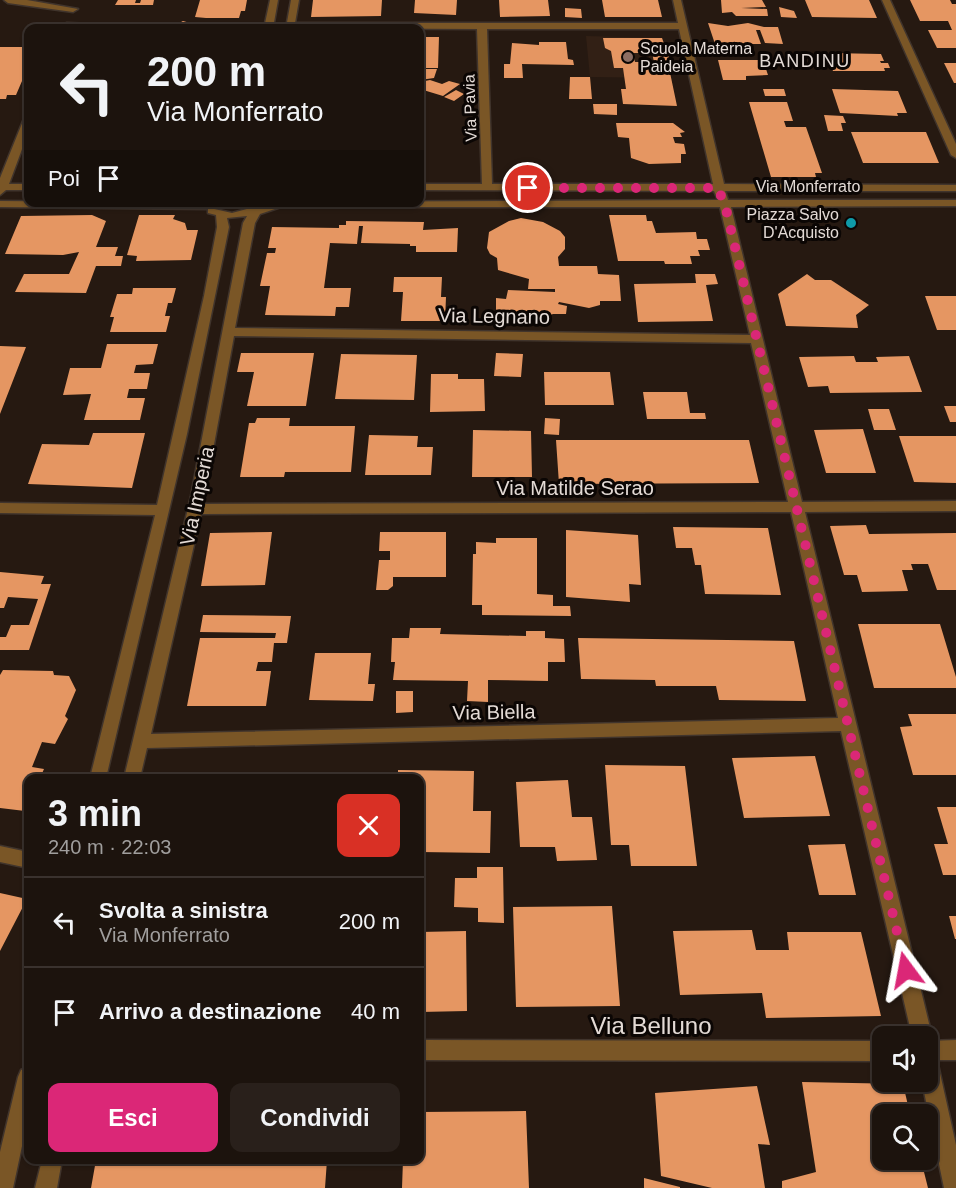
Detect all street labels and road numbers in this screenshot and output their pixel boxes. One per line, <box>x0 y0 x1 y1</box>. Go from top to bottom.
street label: Via Pavia <box>460 74 480 142</box>
street label: Via Monferrato <box>756 178 860 195</box>
street label: Via Legnano <box>438 304 550 328</box>
street label: Via Imperia <box>176 444 218 548</box>
street label: Via Matilde Serao <box>496 477 654 499</box>
street label: Via Biella <box>452 700 537 724</box>
street label: Via Belluno <box>591 1012 711 1039</box>

